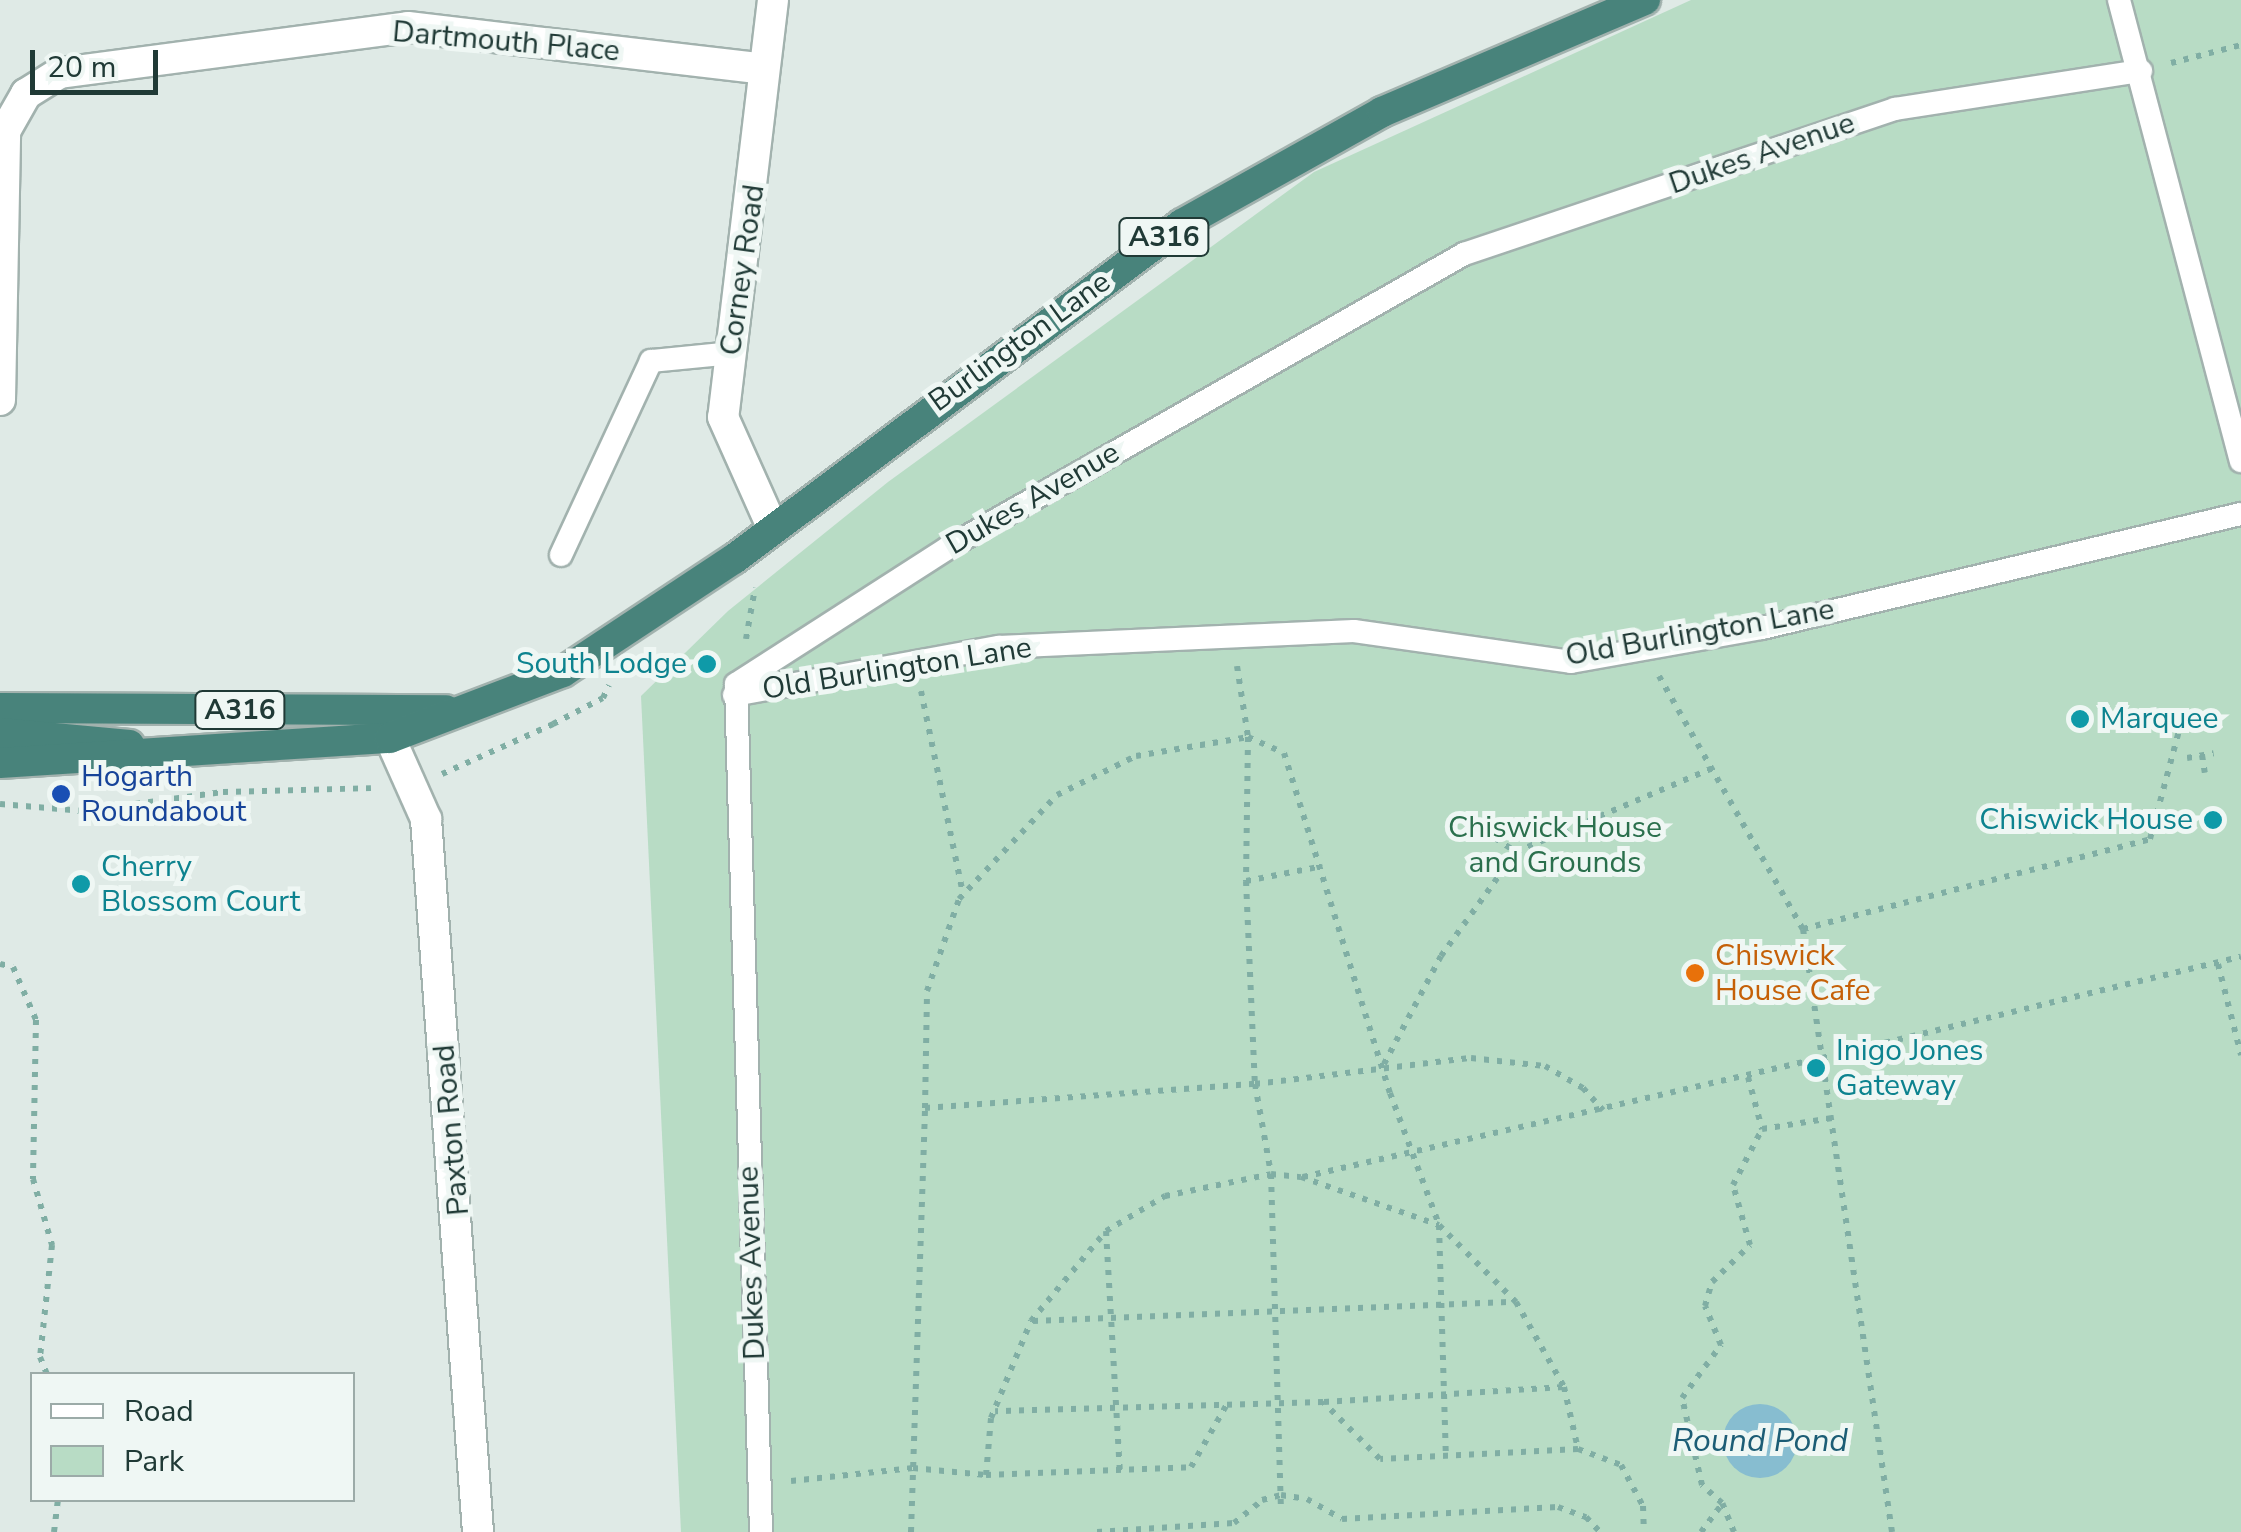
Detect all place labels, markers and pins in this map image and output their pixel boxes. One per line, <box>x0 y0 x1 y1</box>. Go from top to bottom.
place label: South Lodge <box>516 646 687 682</box>
marker: South Lodge <box>696 653 718 675</box>
place label: Marquee <box>2100 701 2218 737</box>
marker: Marquee <box>2069 708 2091 730</box>
place label: Hogarth Roundabout <box>81 759 246 830</box>
marker: Hogarth Roundabout <box>50 783 72 805</box>
place label: Chiswick House <box>1979 802 2193 838</box>
marker: Chiswick House <box>2202 809 2224 831</box>
place label: Cherry Blossom Court <box>101 849 300 920</box>
marker: Cherry Blossom Court <box>70 873 92 895</box>
place label: Chiswick House Cafe <box>1715 938 1871 1008</box>
marker: Chiswick House Cafe <box>1684 962 1706 984</box>
place label: Inigo Jones Gateway <box>1836 1033 1983 1104</box>
marker: Inigo Jones Gateway <box>1805 1057 1827 1079</box>

